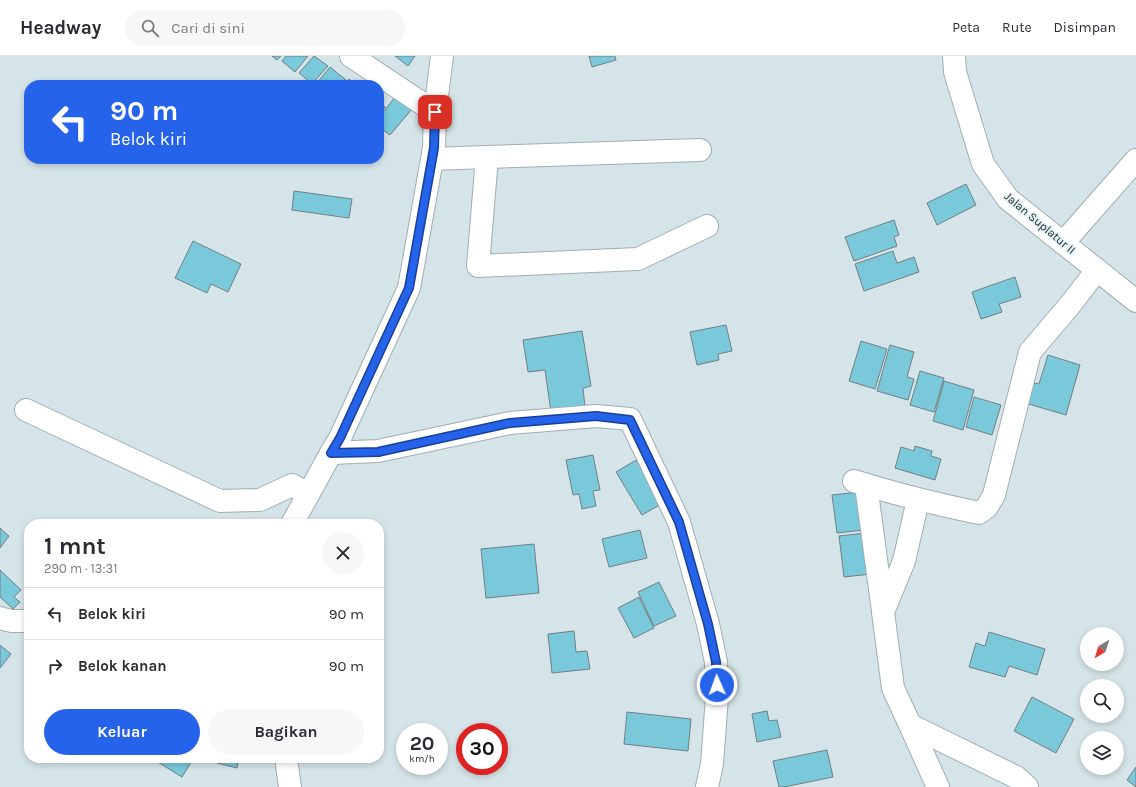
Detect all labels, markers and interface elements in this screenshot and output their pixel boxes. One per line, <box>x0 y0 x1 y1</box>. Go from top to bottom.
search box <box>125 10 405 46</box>
text: Headway <box>20 17 101 39</box>
icon: search <box>139 17 161 39</box>
text: Cari di sini <box>171 19 245 37</box>
text: Peta <box>952 19 980 36</box>
text: Rute <box>1002 19 1032 36</box>
text: Disimpan <box>1054 19 1116 36</box>
text: 90 m <box>110 94 178 127</box>
pin <box>418 95 452 129</box>
icon: left <box>44 96 96 148</box>
icon: arrive <box>424 101 446 123</box>
text: Belok kiri <box>110 128 187 150</box>
street label: Jalan Suplatur II <box>1002 189 1078 257</box>
text: 1 mnt <box>44 532 106 560</box>
button: close <box>322 532 364 574</box>
text: 290 m · 13:31 <box>44 561 117 576</box>
icon: left <box>44 603 66 625</box>
text: Belok kiri <box>78 605 146 623</box>
text: 90 m <box>329 605 364 623</box>
north arrow <box>1080 627 1124 671</box>
map controls <box>1080 627 1124 775</box>
icon: right <box>44 655 66 677</box>
text: Belok kanan <box>78 657 167 675</box>
text: 90 m <box>329 657 364 675</box>
position arrow <box>696 664 738 706</box>
button: search <box>1080 679 1124 723</box>
button: Keluar <box>44 709 200 755</box>
button: Bagikan <box>208 709 364 755</box>
speed limit sign: 30 <box>456 723 508 775</box>
button: layers <box>1080 731 1124 775</box>
text: 20 <box>410 732 434 755</box>
text: km/h <box>409 753 435 765</box>

